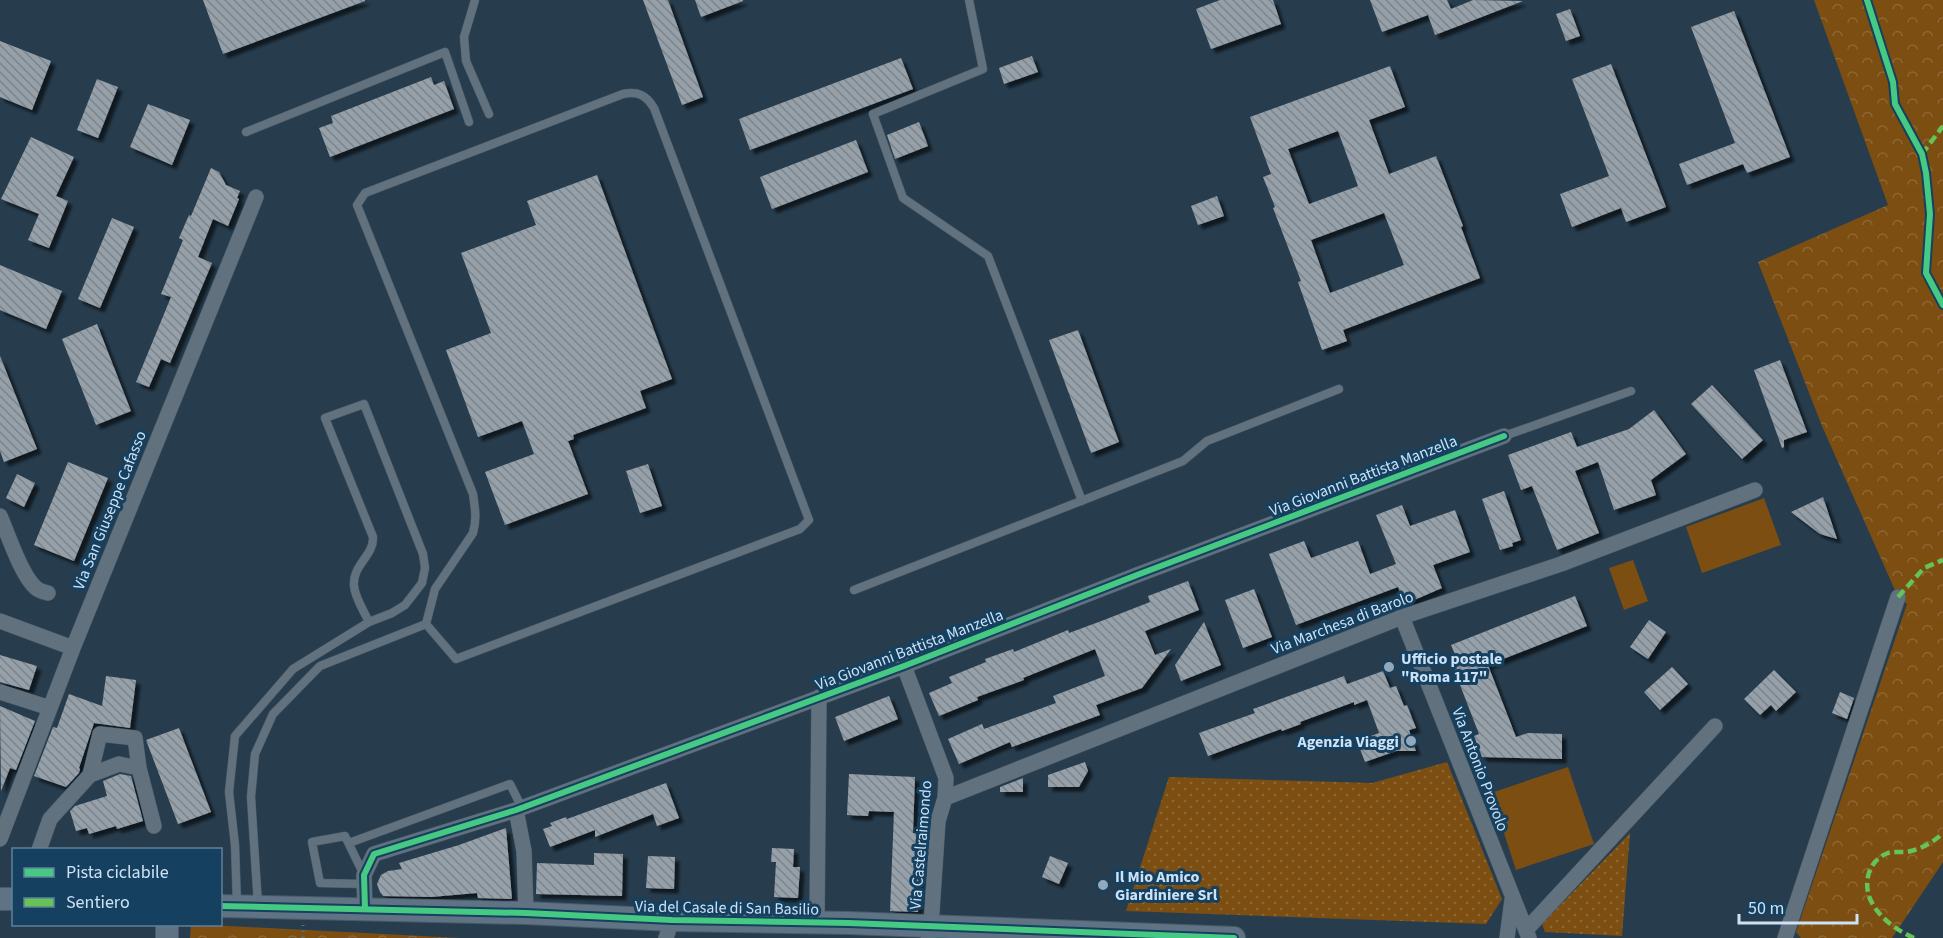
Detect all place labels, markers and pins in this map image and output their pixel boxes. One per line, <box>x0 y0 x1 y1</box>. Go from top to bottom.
place label: Ufficio postale "Roma 117" <box>1401 648 1502 688</box>
marker: Ufficio postale "Roma 117" <box>1382 660 1396 674</box>
place label: Agenzia Viaggi <box>1296 731 1399 753</box>
marker: Agenzia Viaggi <box>1404 734 1418 748</box>
place label: Il Mio Amico Giardiniere Srl <box>1115 866 1218 906</box>
marker: Il Mio Amico Giardiniere Srl <box>1096 878 1110 892</box>

